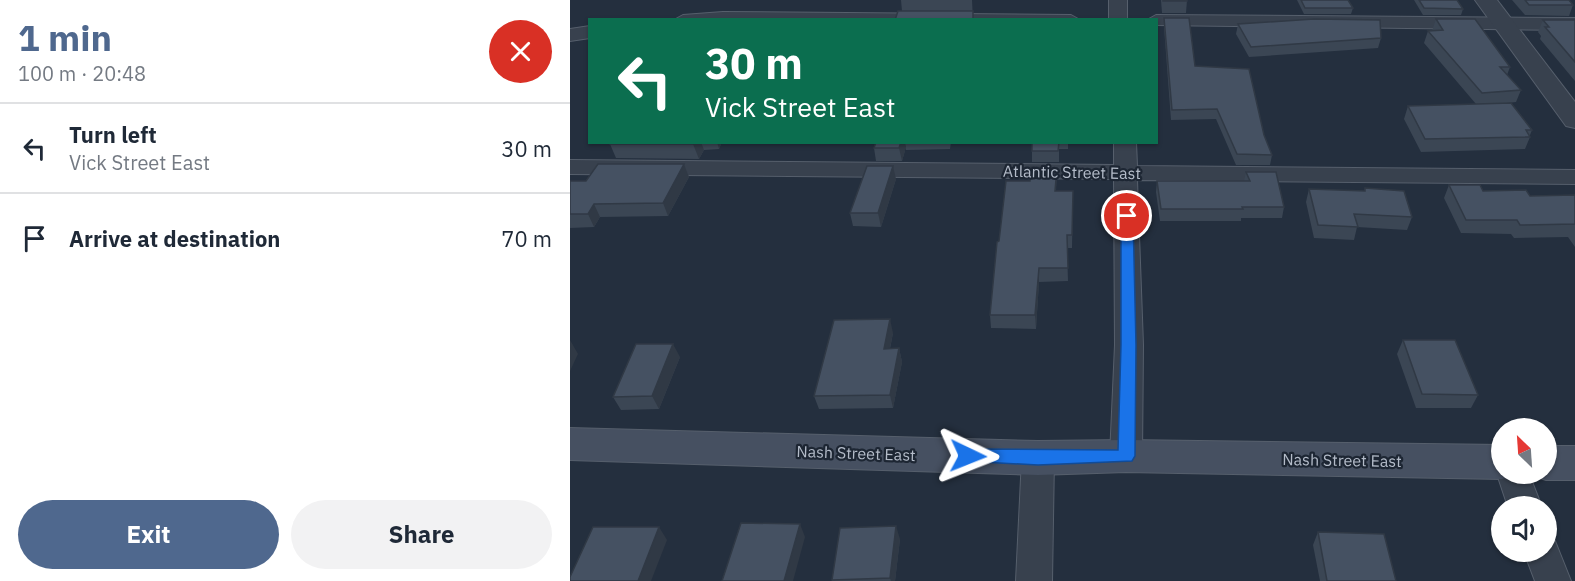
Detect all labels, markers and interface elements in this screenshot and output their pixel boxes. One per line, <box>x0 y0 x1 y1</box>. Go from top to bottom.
text: 1 min <box>18 14 112 61</box>
button: close <box>489 20 552 83</box>
text: 30 m <box>705 36 803 91</box>
icon: left <box>606 42 684 120</box>
text: 100 m · 20:48 <box>18 60 146 87</box>
text: Vick Street East <box>705 89 895 124</box>
text: Turn left <box>69 120 157 149</box>
icon: left <box>18 132 51 165</box>
text: 30 m <box>501 134 552 163</box>
text: Vick Street East <box>69 149 210 176</box>
street label: Atlantic Street East <box>1003 161 1141 183</box>
pin <box>1101 190 1152 241</box>
icon: arrive <box>1110 199 1143 232</box>
icon: arrive <box>18 222 51 255</box>
text: Arrive at destination <box>69 224 280 253</box>
text: 70 m <box>501 224 552 253</box>
north arrow <box>1491 418 1557 484</box>
map controls <box>1491 418 1557 562</box>
position arrow <box>936 424 1000 488</box>
street label: Nash Street East <box>796 441 916 465</box>
street label: Nash Street East <box>1282 449 1402 471</box>
button: sound <box>1491 496 1557 562</box>
button: Exit <box>18 500 279 569</box>
button: Share <box>291 500 552 569</box>

